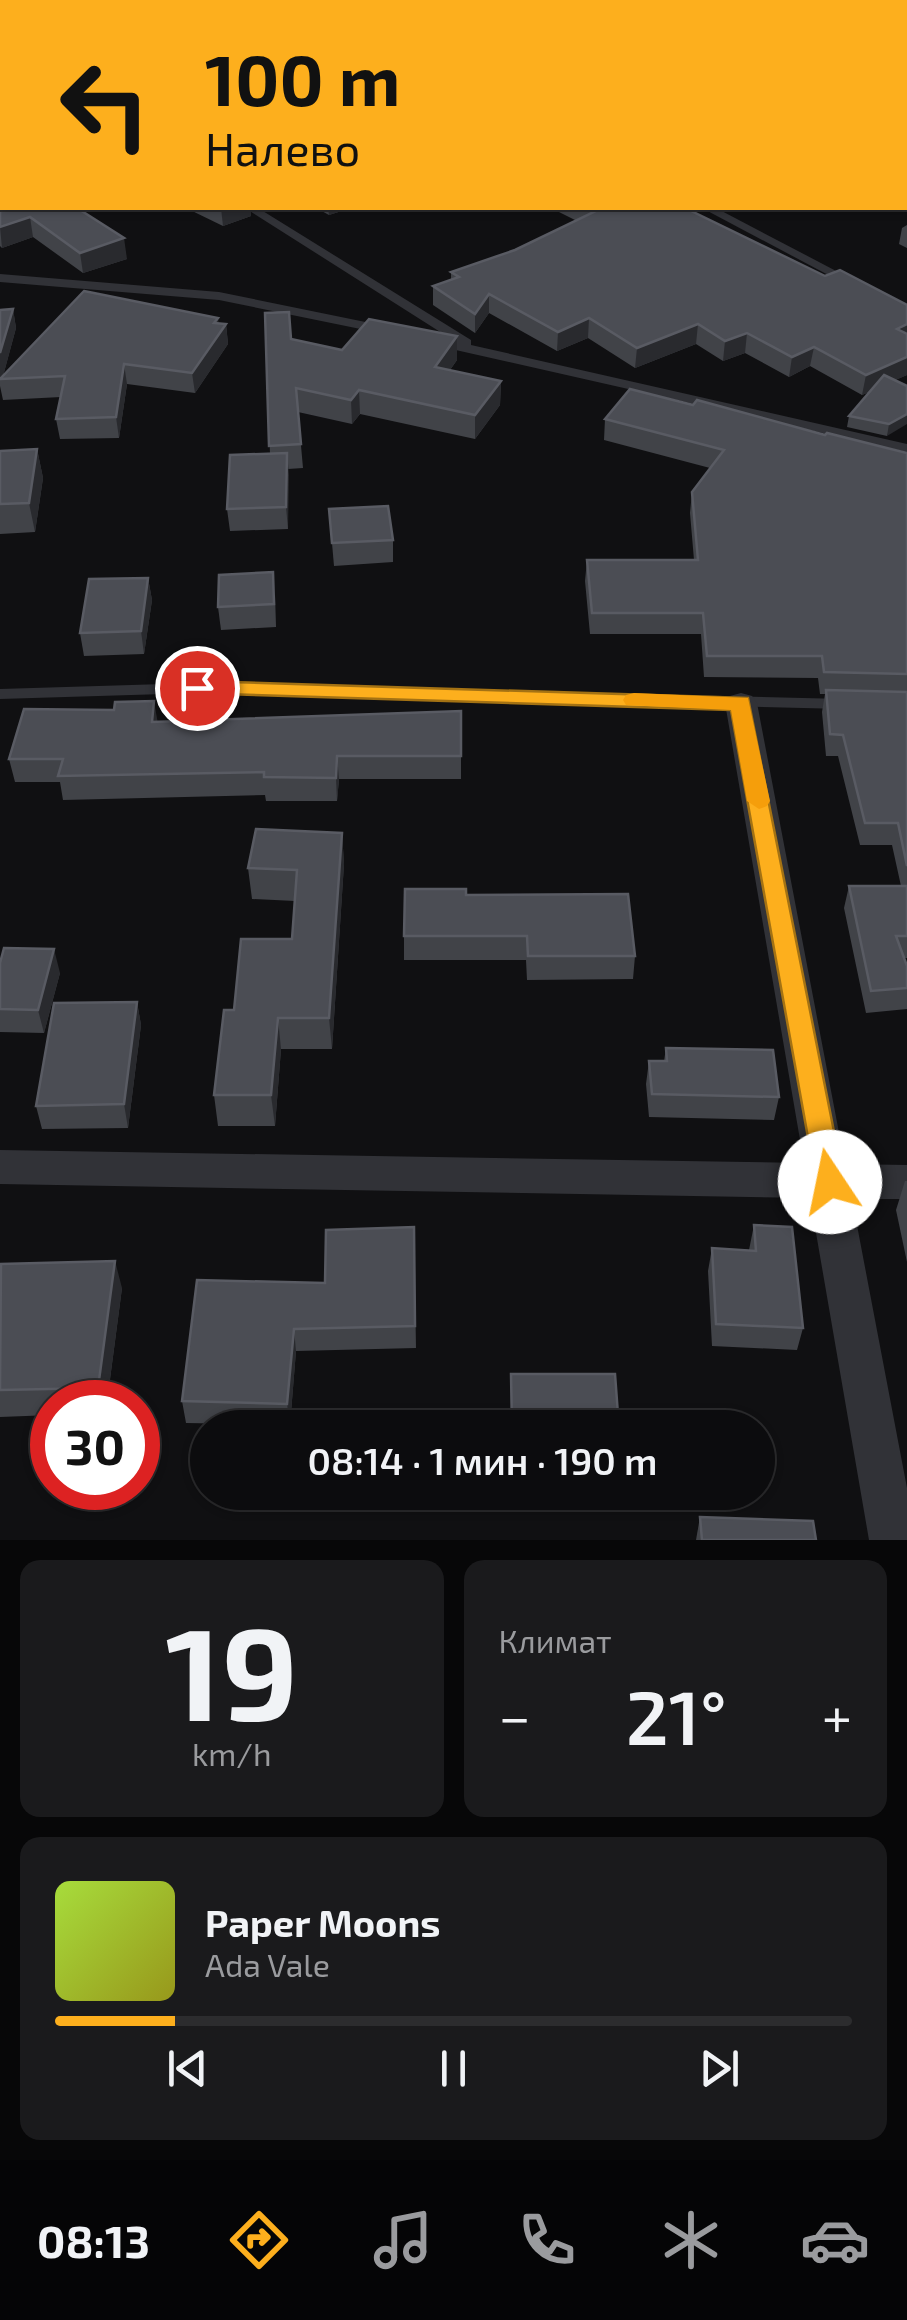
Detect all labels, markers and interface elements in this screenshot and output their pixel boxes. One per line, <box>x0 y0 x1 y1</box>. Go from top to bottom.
text: 100 m <box>205 36 400 120</box>
icon: left <box>40 40 170 170</box>
text: Налево <box>205 121 360 175</box>
pin <box>155 646 240 731</box>
icon: arrive <box>170 661 225 716</box>
position arrow <box>778 1130 882 1234</box>
speed limit sign: 30 <box>30 1380 160 1510</box>
text: 08:14 · 1 мин · 190 m <box>307 1437 658 1483</box>
text: 19 <box>165 1591 298 1747</box>
text: Климат <box>499 1621 612 1659</box>
text: 21° <box>626 1670 727 1760</box>
text: − <box>499 1682 531 1748</box>
text: + <box>822 1682 852 1748</box>
text: km/h <box>192 1734 271 1772</box>
text: Paper Moons <box>205 1899 441 1945</box>
text: Ada Vale <box>205 1945 330 1983</box>
icon: previous <box>160 2041 215 2096</box>
icon: pause <box>426 2041 481 2096</box>
icon: next <box>692 2041 747 2096</box>
icon: directions <box>224 2205 294 2275</box>
icon: music <box>368 2205 438 2275</box>
icon: phone <box>512 2205 582 2275</box>
icon: climate <box>656 2205 726 2275</box>
icon: car <box>800 2205 870 2275</box>
text: 08:13 <box>37 2213 150 2267</box>

